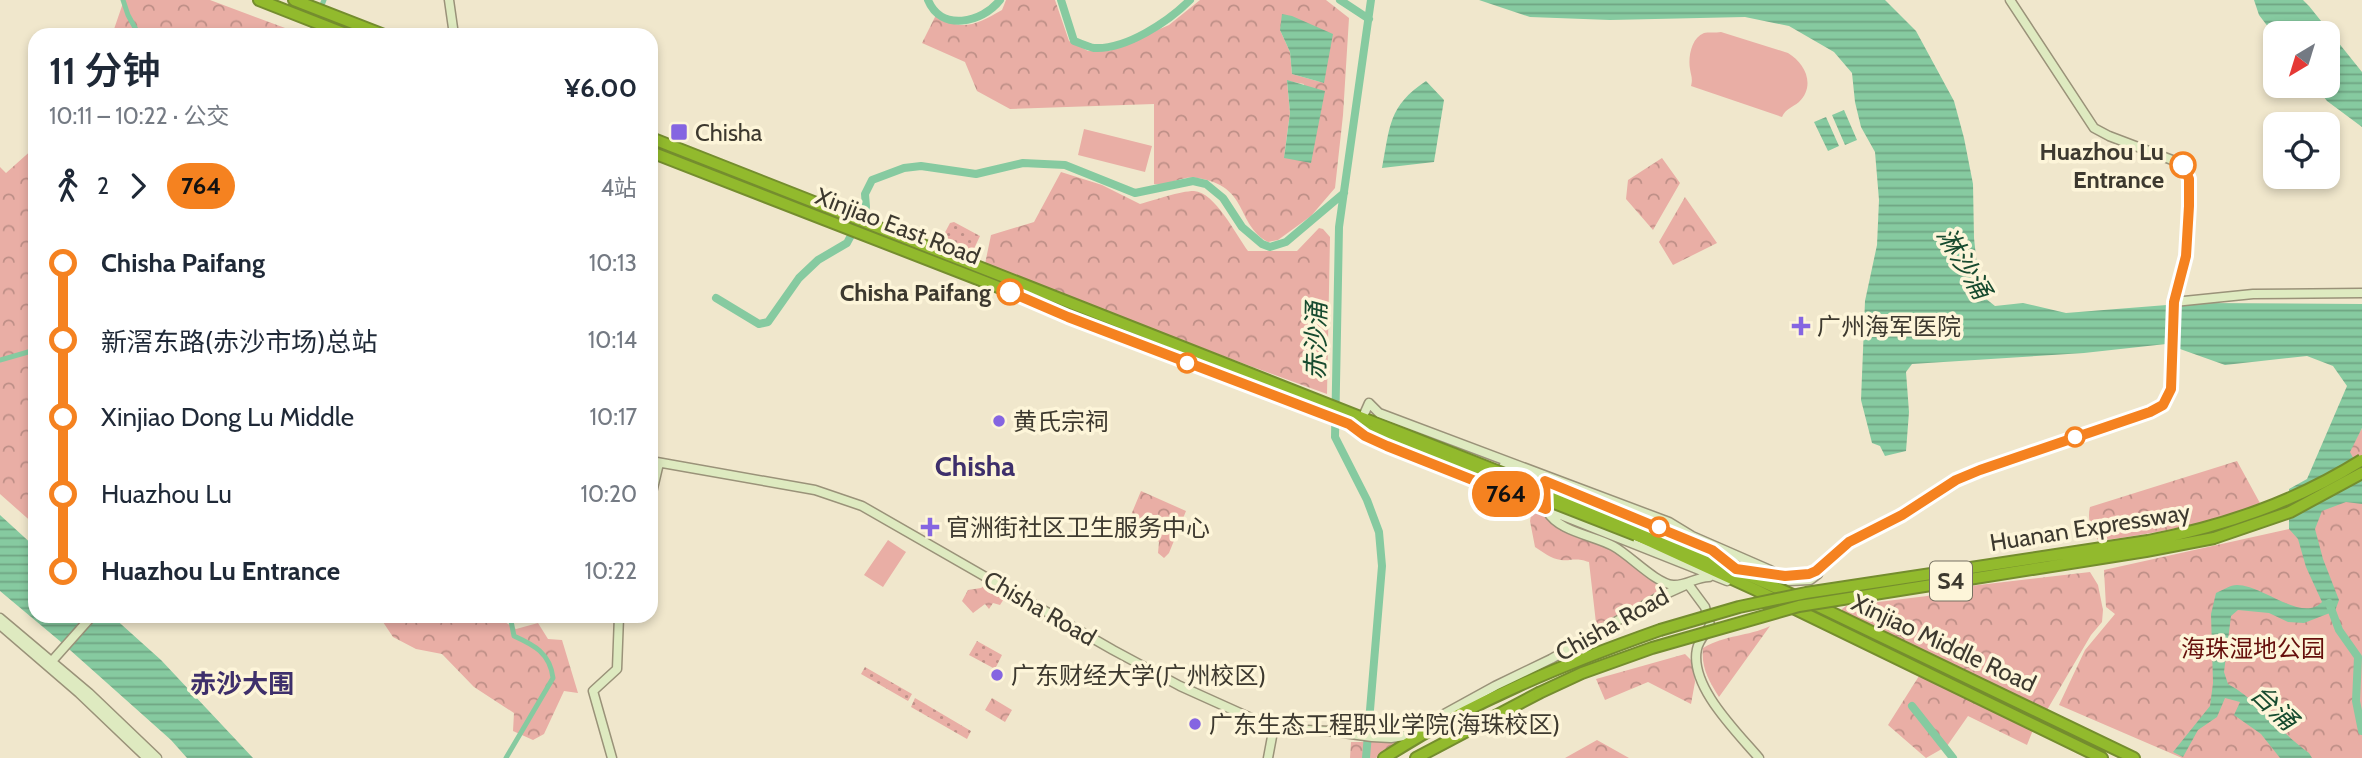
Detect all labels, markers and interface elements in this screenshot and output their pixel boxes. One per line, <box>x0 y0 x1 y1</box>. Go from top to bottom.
north arrow <box>2263 21 2340 98</box>
map controls <box>2263 21 2340 189</box>
text: 11 分钟 <box>49 47 160 94</box>
text: ¥6.00 <box>564 72 637 104</box>
text: 10:11 – 10:22 · 公交 <box>49 102 229 130</box>
button: locate <box>2263 112 2340 189</box>
place label: Chisha <box>695 118 763 147</box>
marker: Chisha <box>669 122 689 142</box>
place label: Huazhou Lu Entrance <box>2040 137 2164 194</box>
marker: Huazhou Lu Entrance <box>2170 152 2196 178</box>
icon: walk <box>49 167 87 205</box>
icon: forward <box>119 167 157 205</box>
text: 764 <box>181 171 221 200</box>
text: 2 <box>97 172 109 200</box>
text: 4站 <box>601 174 637 202</box>
street label: Xinjiao East Road <box>812 181 984 271</box>
water label: 淋沙涌 <box>1930 221 1999 307</box>
text: Chisha Paifang <box>101 247 265 279</box>
text: 10:13 <box>589 249 637 277</box>
place label: Chisha Paifang <box>840 278 991 307</box>
marker: Chisha Paifang <box>997 279 1023 305</box>
water label: 赤沙涌 <box>1299 299 1333 380</box>
place label: 广州海军医院 <box>1817 312 1961 341</box>
marker: 广州海军医院 <box>1791 316 1811 336</box>
text: 新滘东路(赤沙市场)总站 <box>101 326 377 358</box>
text: 10:14 <box>588 326 637 354</box>
unlabelled marker <box>1177 353 1197 373</box>
text: Xinjiao Dong Lu Middle <box>101 401 354 433</box>
text: 10:17 <box>590 403 637 431</box>
place label: 黄氏宗祠 <box>1013 407 1109 436</box>
marker: 黄氏宗祠 <box>991 413 1007 429</box>
unlabelled marker <box>2065 427 2085 447</box>
district label: Chisha <box>935 449 1015 483</box>
line badge: 764 <box>1466 471 1546 517</box>
text: Huazhou Lu <box>101 478 232 510</box>
text: 764 <box>1486 479 1526 508</box>
text: 10:20 <box>581 480 637 508</box>
street label: Huanan Expressway <box>1988 497 2192 557</box>
place label: 官洲街社区卫生服务中心 <box>946 513 1210 542</box>
marker: 官洲街社区卫生服务中心 <box>920 517 940 537</box>
unlabelled marker <box>1649 517 1669 537</box>
text: Huazhou Lu Entrance <box>101 555 340 587</box>
text: 10:22 <box>585 557 637 585</box>
road number: S4 <box>1930 562 1972 600</box>
street label: Chisha Road <box>979 564 1101 652</box>
street label: Chisha Road <box>1550 581 1674 667</box>
street label: Xinjiao Middle Road <box>1847 588 2041 698</box>
park label: 海珠湿地公园 <box>2181 634 2325 663</box>
place label: 广东财经大学(广州校区) <box>1011 661 1266 690</box>
marker: 广东财经大学(广州校区) <box>989 667 1005 683</box>
district label: 赤沙大围 <box>190 668 294 700</box>
water label: 台涌 <box>2244 677 2306 739</box>
place label: 广东生态工程职业学院(海珠校区) <box>1209 710 1560 739</box>
marker: 广东生态工程职业学院(海珠校区) <box>1187 716 1203 732</box>

